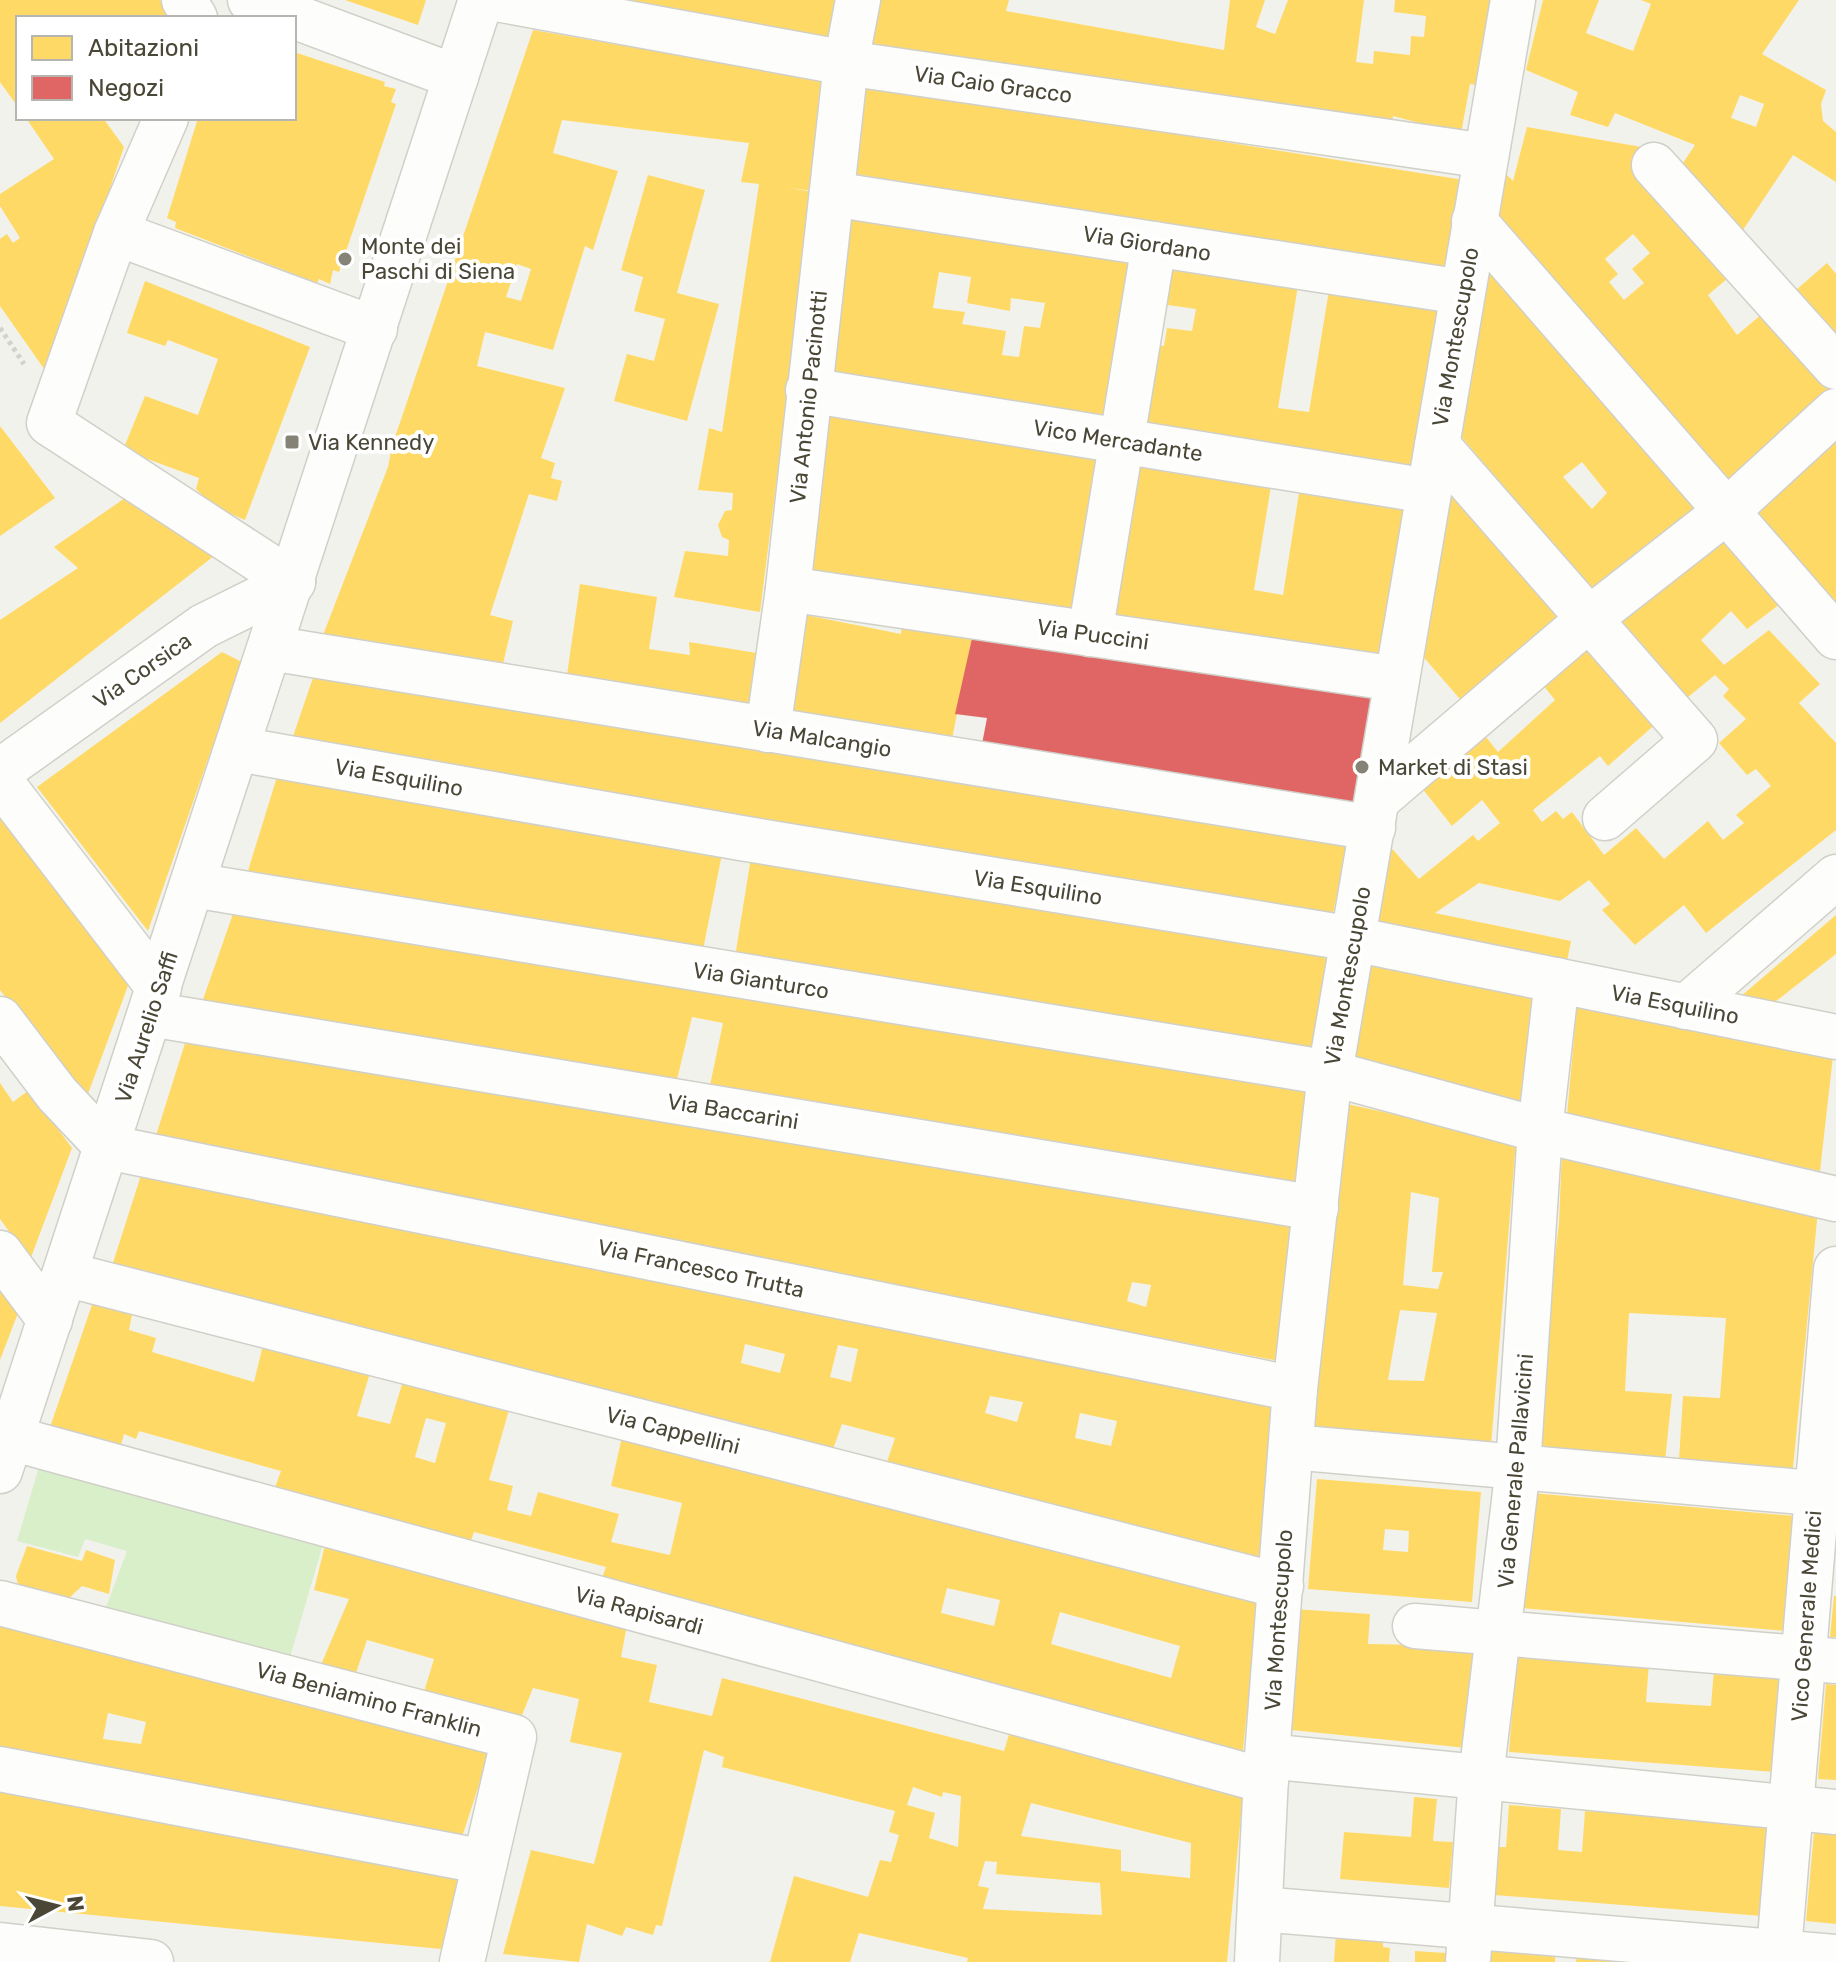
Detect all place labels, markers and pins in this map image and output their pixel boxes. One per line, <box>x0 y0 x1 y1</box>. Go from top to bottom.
place label: Monte dei Paschi di Siena <box>361 233 515 285</box>
marker: Monte dei Paschi di Siena <box>336 250 354 268</box>
place label: Via Kennedy <box>308 429 434 456</box>
marker: Via Kennedy <box>283 433 301 451</box>
place label: Market di Stasi <box>1378 754 1528 781</box>
marker: Market di Stasi <box>1353 758 1371 776</box>

